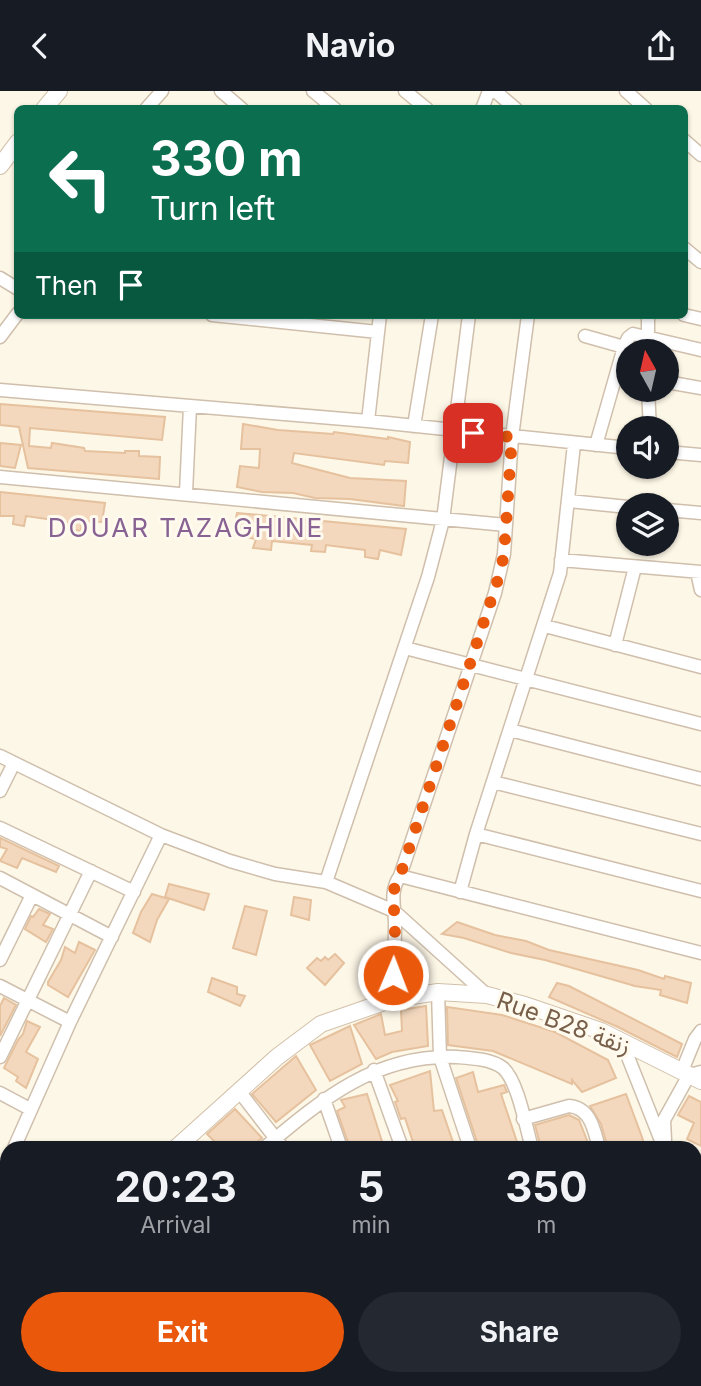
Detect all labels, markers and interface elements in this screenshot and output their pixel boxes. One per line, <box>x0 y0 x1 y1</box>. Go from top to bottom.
text: Navio <box>306 26 395 65</box>
icon: back <box>21 27 59 65</box>
icon: share <box>642 27 680 65</box>
text: 330 m <box>150 129 303 188</box>
icon: left <box>35 133 126 224</box>
text: Turn left <box>150 189 275 228</box>
icon: arrive <box>112 266 150 304</box>
text: Then <box>35 270 98 301</box>
north arrow <box>616 339 679 403</box>
map controls <box>616 339 679 556</box>
pin <box>443 403 503 463</box>
icon: arrive <box>454 414 492 452</box>
button: sound <box>616 416 679 479</box>
button: layers <box>616 493 679 556</box>
district label: DOUAR TAZAGHINE <box>48 512 324 543</box>
position arrow <box>356 938 430 1012</box>
street label: Rue B28 زنقة <box>493 985 635 1061</box>
text: 20:23 <box>115 1161 237 1212</box>
text: 5 <box>358 1161 384 1212</box>
text: 350 <box>505 1161 587 1212</box>
text: Arrival <box>140 1211 211 1239</box>
text: min <box>351 1211 391 1239</box>
text: m <box>536 1211 556 1239</box>
button: Exit <box>21 1292 344 1372</box>
button: Share <box>358 1292 681 1372</box>

